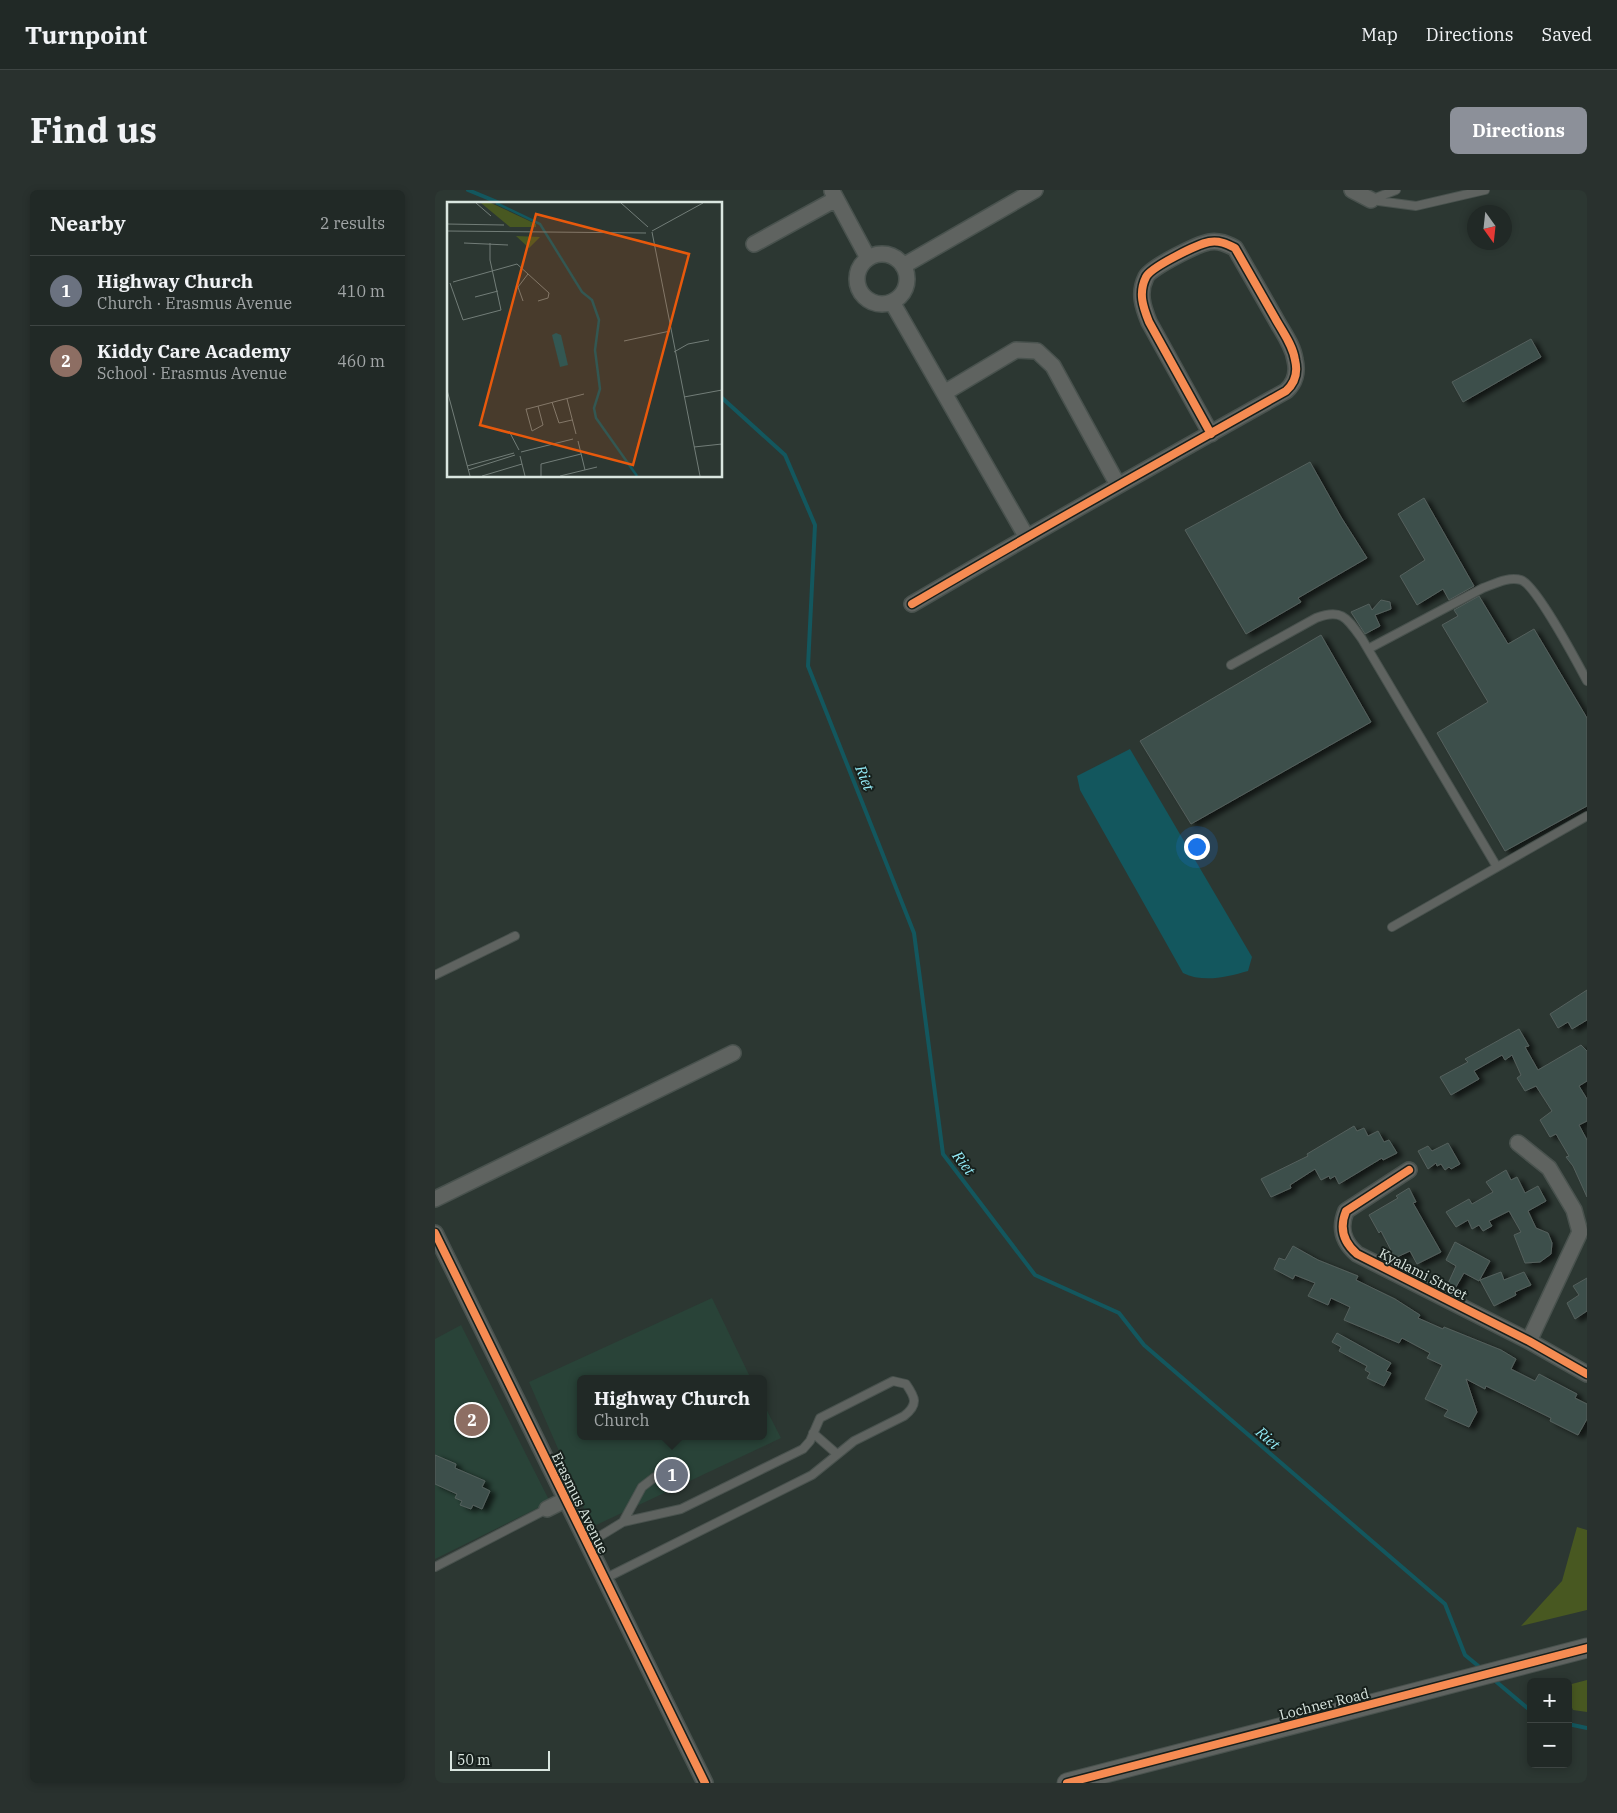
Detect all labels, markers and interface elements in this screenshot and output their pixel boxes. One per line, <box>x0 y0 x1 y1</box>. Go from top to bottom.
text: Turnpoint <box>25 19 147 51</box>
text: Map <box>1361 23 1398 46</box>
text: Directions <box>1426 23 1514 46</box>
text: Saved <box>1542 23 1592 46</box>
text: Find us <box>30 107 157 153</box>
button: Directions <box>1450 107 1587 154</box>
inset map <box>447 202 723 478</box>
north arrow <box>1467 205 1512 250</box>
text: Nearby <box>50 209 126 237</box>
text: 2 results <box>320 213 385 233</box>
text: Highway Church <box>97 269 253 293</box>
text: 1 <box>61 281 71 301</box>
text: 410 m <box>337 281 385 301</box>
text: Church · Erasmus Avenue <box>97 293 292 313</box>
text: Kiddy Care Academy <box>97 339 291 363</box>
text: 2 <box>61 351 71 371</box>
text: 460 m <box>337 351 385 371</box>
text: School · Erasmus Avenue <box>97 363 287 383</box>
water label: Riet <box>851 762 879 794</box>
your location <box>1184 834 1210 860</box>
water label: Riet <box>948 1146 980 1180</box>
street label: Kyalami Street <box>1376 1244 1470 1304</box>
popup <box>577 1375 767 1440</box>
text: Highway Church <box>594 1386 750 1410</box>
pin: 2 <box>456 1401 488 1439</box>
text: Church <box>594 1410 649 1430</box>
water label: Riet <box>1251 1422 1284 1454</box>
street label: Erasmus Avenue <box>548 1449 612 1557</box>
pin: 1 <box>656 1456 688 1494</box>
map controls <box>1527 1678 1572 1768</box>
button: + <box>1527 1678 1572 1723</box>
street label: Lochner Road <box>1277 1684 1371 1724</box>
button: − <box>1527 1723 1572 1768</box>
scale bar <box>450 1748 550 1771</box>
text: 50 m <box>457 1751 490 1769</box>

